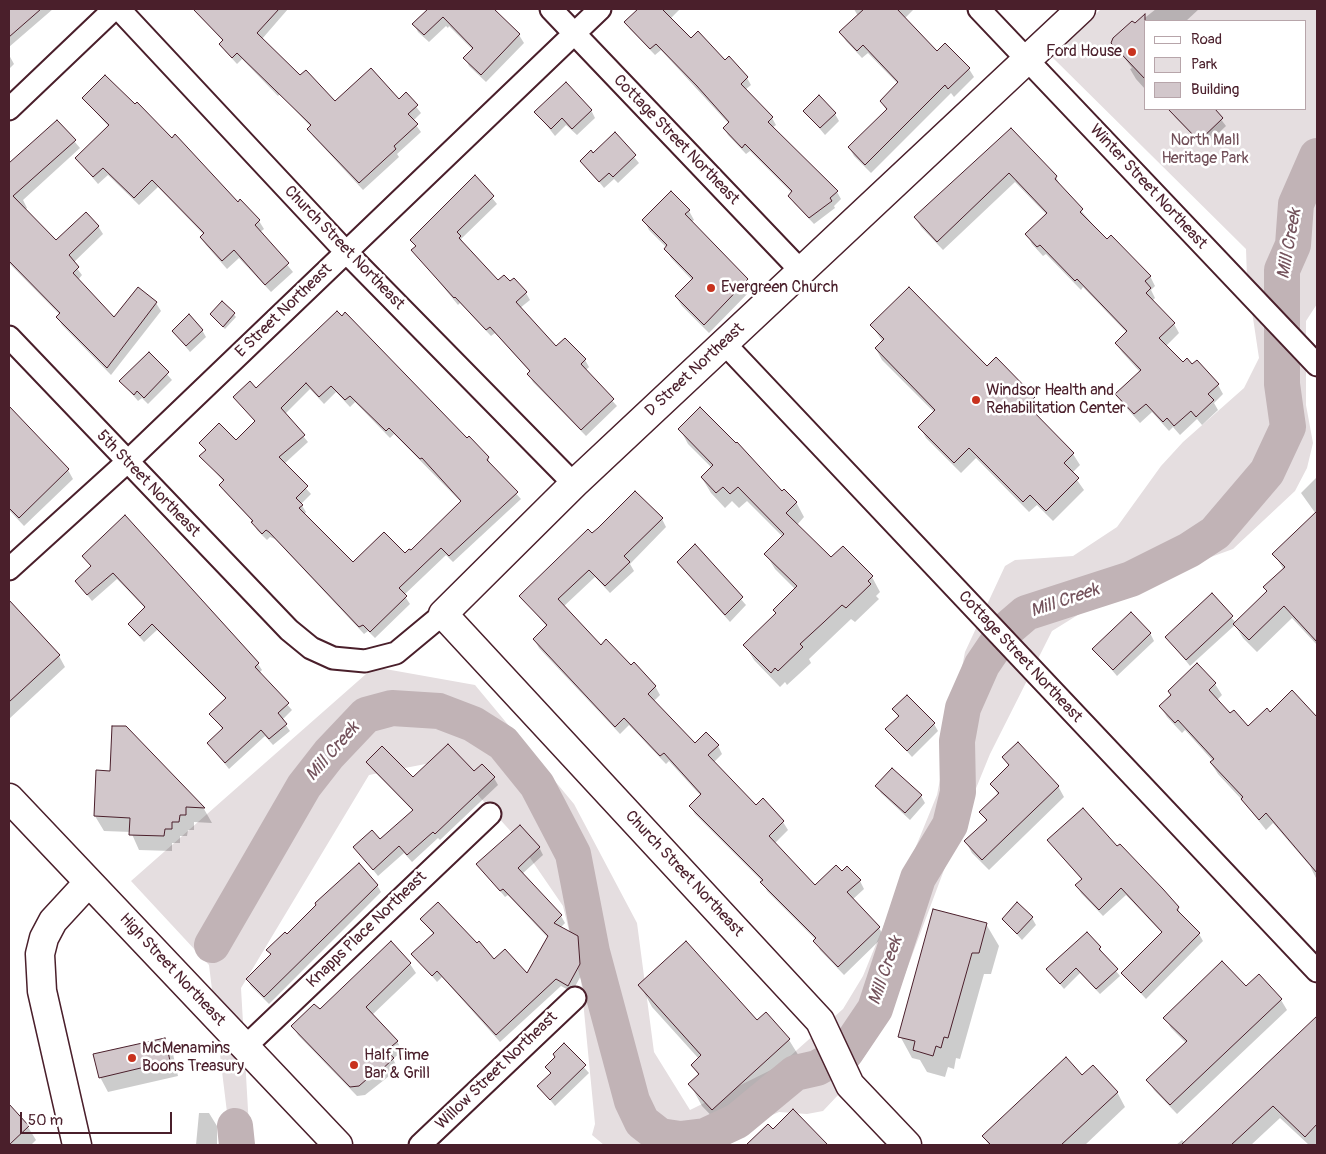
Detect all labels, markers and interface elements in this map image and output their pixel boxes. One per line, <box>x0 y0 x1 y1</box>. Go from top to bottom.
legend <box>1144 20 1306 110</box>
text: Road <box>1191 30 1222 49</box>
place label: Ford House <box>1046 42 1122 62</box>
marker: Ford House <box>1126 46 1138 58</box>
text: Park <box>1191 55 1217 74</box>
street label: Cottage Street Northeast <box>609 71 743 209</box>
text: Building <box>1191 80 1239 99</box>
street label: Winter Street Northeast <box>1085 121 1211 253</box>
park label: North Mall Heritage Park <box>1161 131 1249 169</box>
street label: Church Street Northeast <box>280 182 408 314</box>
water label: Mill Creek <box>1273 207 1307 281</box>
street label: E Street Northeast <box>232 260 336 362</box>
place label: Evergreen Church <box>721 278 838 298</box>
marker: Evergreen Church <box>705 282 717 294</box>
street label: D Street Northeast <box>642 319 748 421</box>
place label: Windsor Health and Rehabilitation Center <box>986 381 1126 419</box>
marker: Windsor Health and Rehabilitation Center <box>970 394 982 406</box>
street label: 5th Street Northeast <box>92 427 204 541</box>
water label: Mill Creek <box>1028 579 1102 623</box>
street label: Cottage Street Northeast <box>954 587 1086 727</box>
water label: Mill Creek <box>302 718 364 786</box>
street label: Church Street Northeast <box>621 807 747 941</box>
street label: Knapps Place Northeast <box>303 868 431 992</box>
street label: High Street Northeast <box>115 910 229 1030</box>
water label: Mill Creek <box>864 934 908 1008</box>
street label: Willow Street Northeast <box>432 1008 562 1134</box>
place label: McMenamins Boons Treasury <box>142 1039 244 1077</box>
place label: Half Time Bar & Grill <box>364 1046 430 1084</box>
marker: McMenamins Boons Treasury <box>126 1052 138 1064</box>
marker: Half Time Bar & Grill <box>348 1059 360 1071</box>
scale bar <box>22 1102 175 1134</box>
text: 50 m <box>28 1111 63 1130</box>

